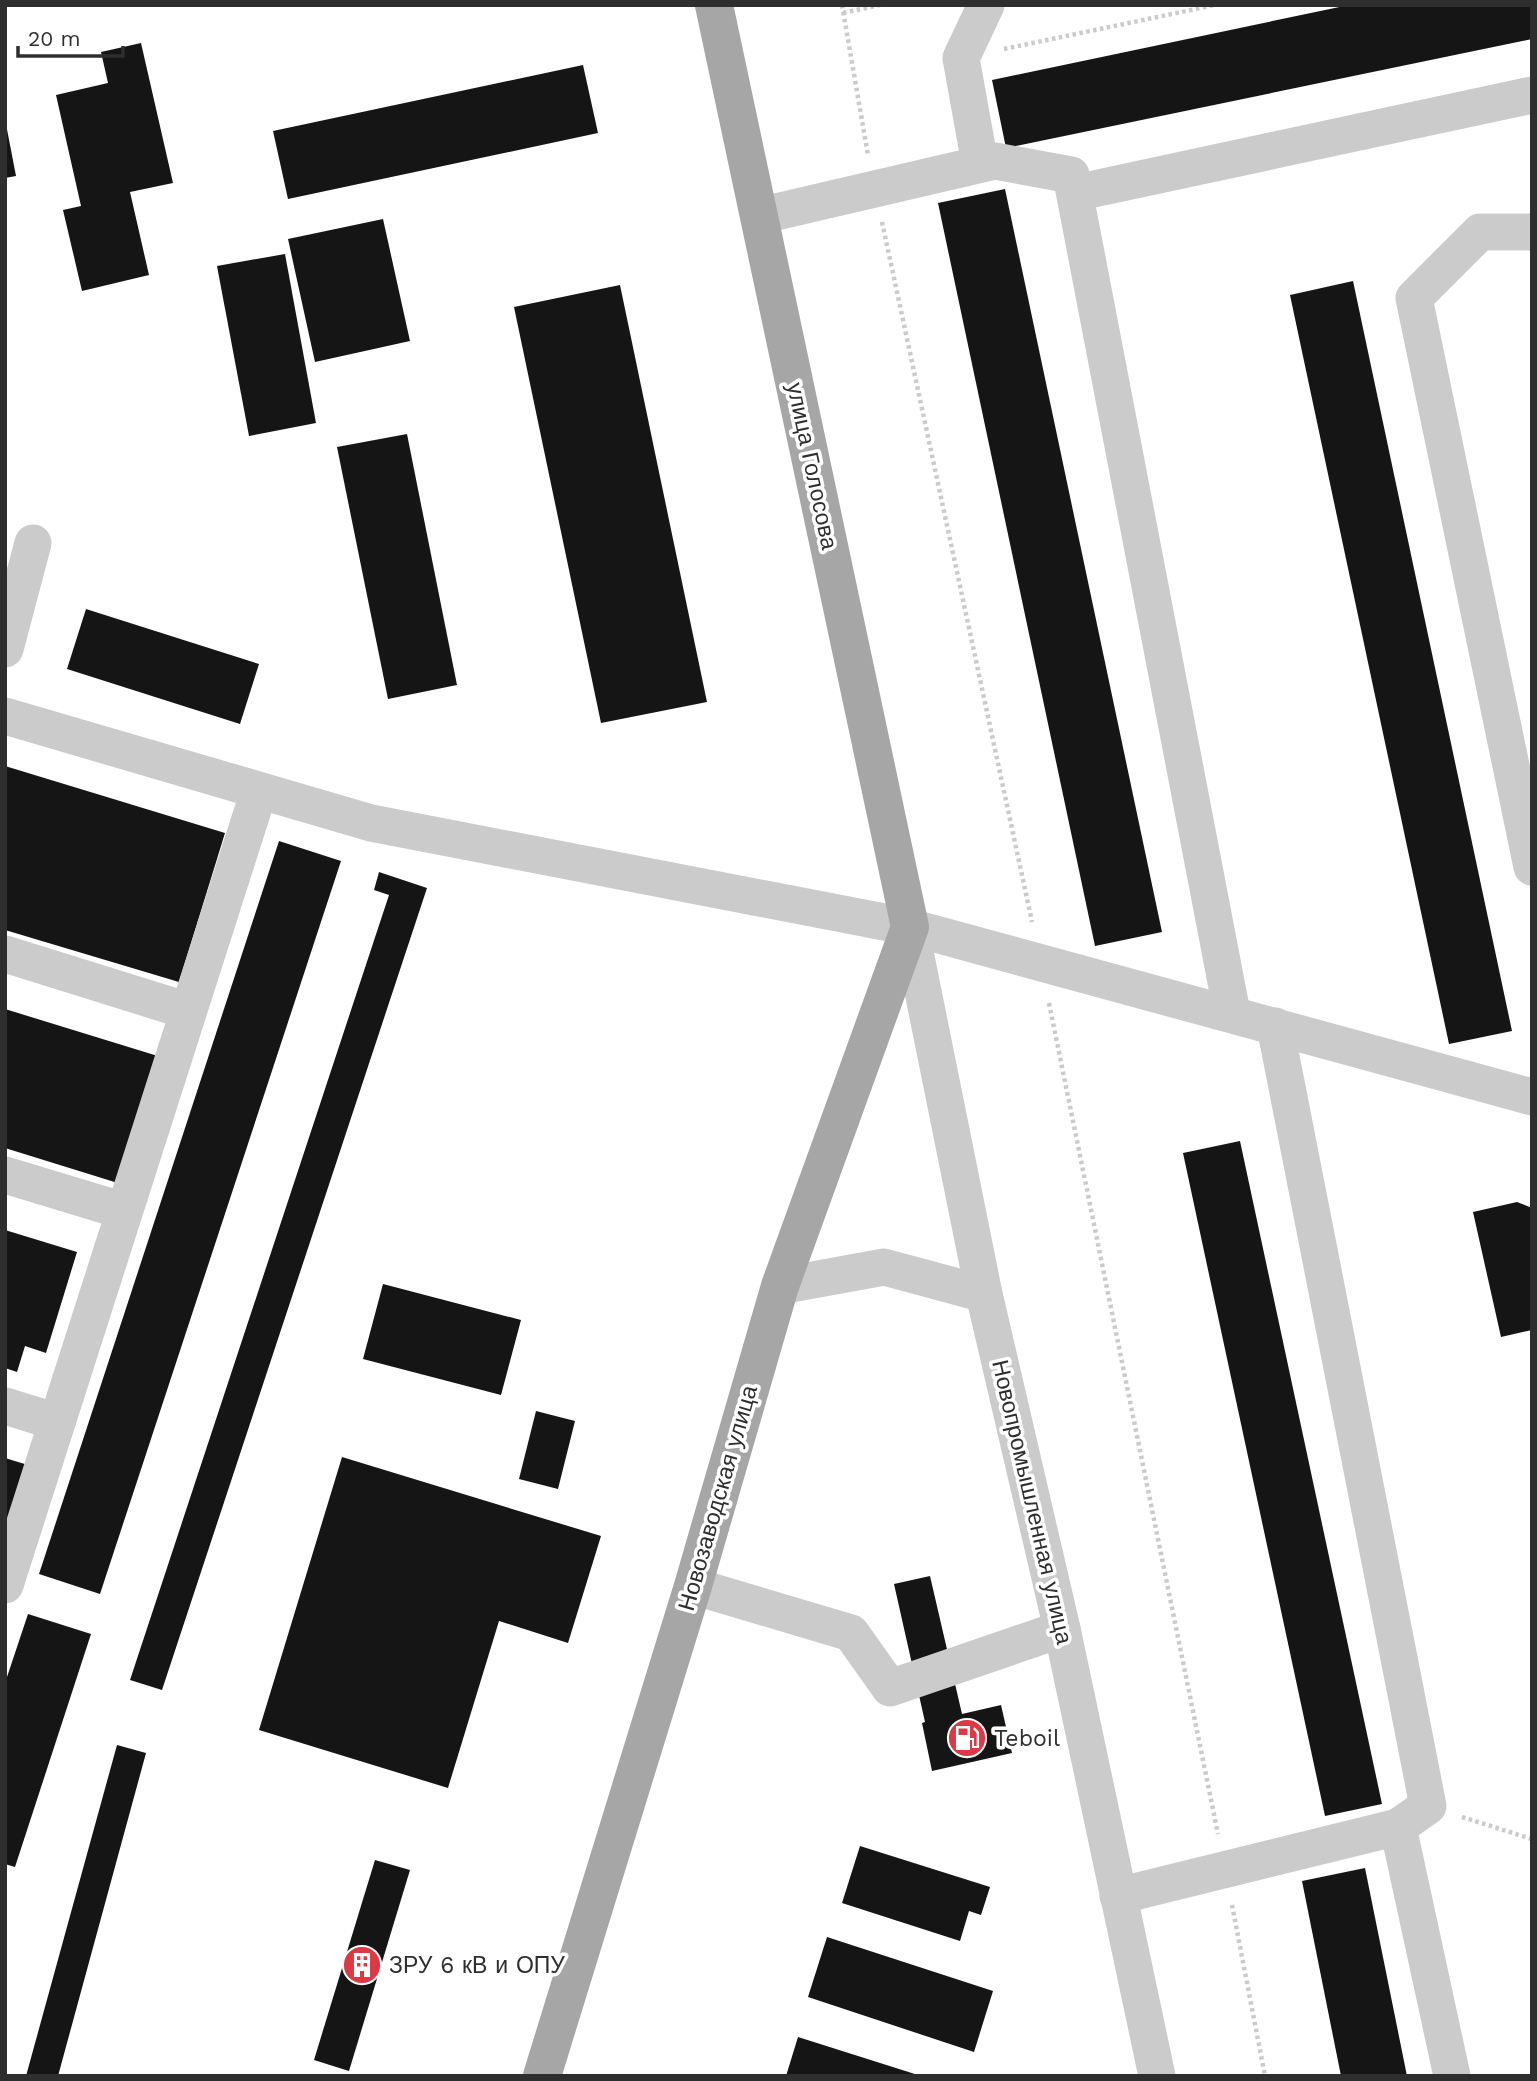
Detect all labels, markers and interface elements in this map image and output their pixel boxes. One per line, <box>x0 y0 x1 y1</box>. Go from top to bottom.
scale bar <box>18 14 122 58</box>
text: 20 m <box>28 26 80 51</box>
street label: улица Голосова <box>781 380 843 552</box>
street label: Новопромышленная улица <box>986 1357 1078 1647</box>
street label: Новозаводская улица <box>673 1382 763 1614</box>
fuel station icon: Teboil <box>946 1717 988 1759</box>
place label: Teboil <box>994 1725 1060 1752</box>
building icon: ЗРУ 6 кВ и ОПУ <box>341 1944 383 1986</box>
place label: ЗРУ 6 кВ и ОПУ <box>389 1952 565 1979</box>

